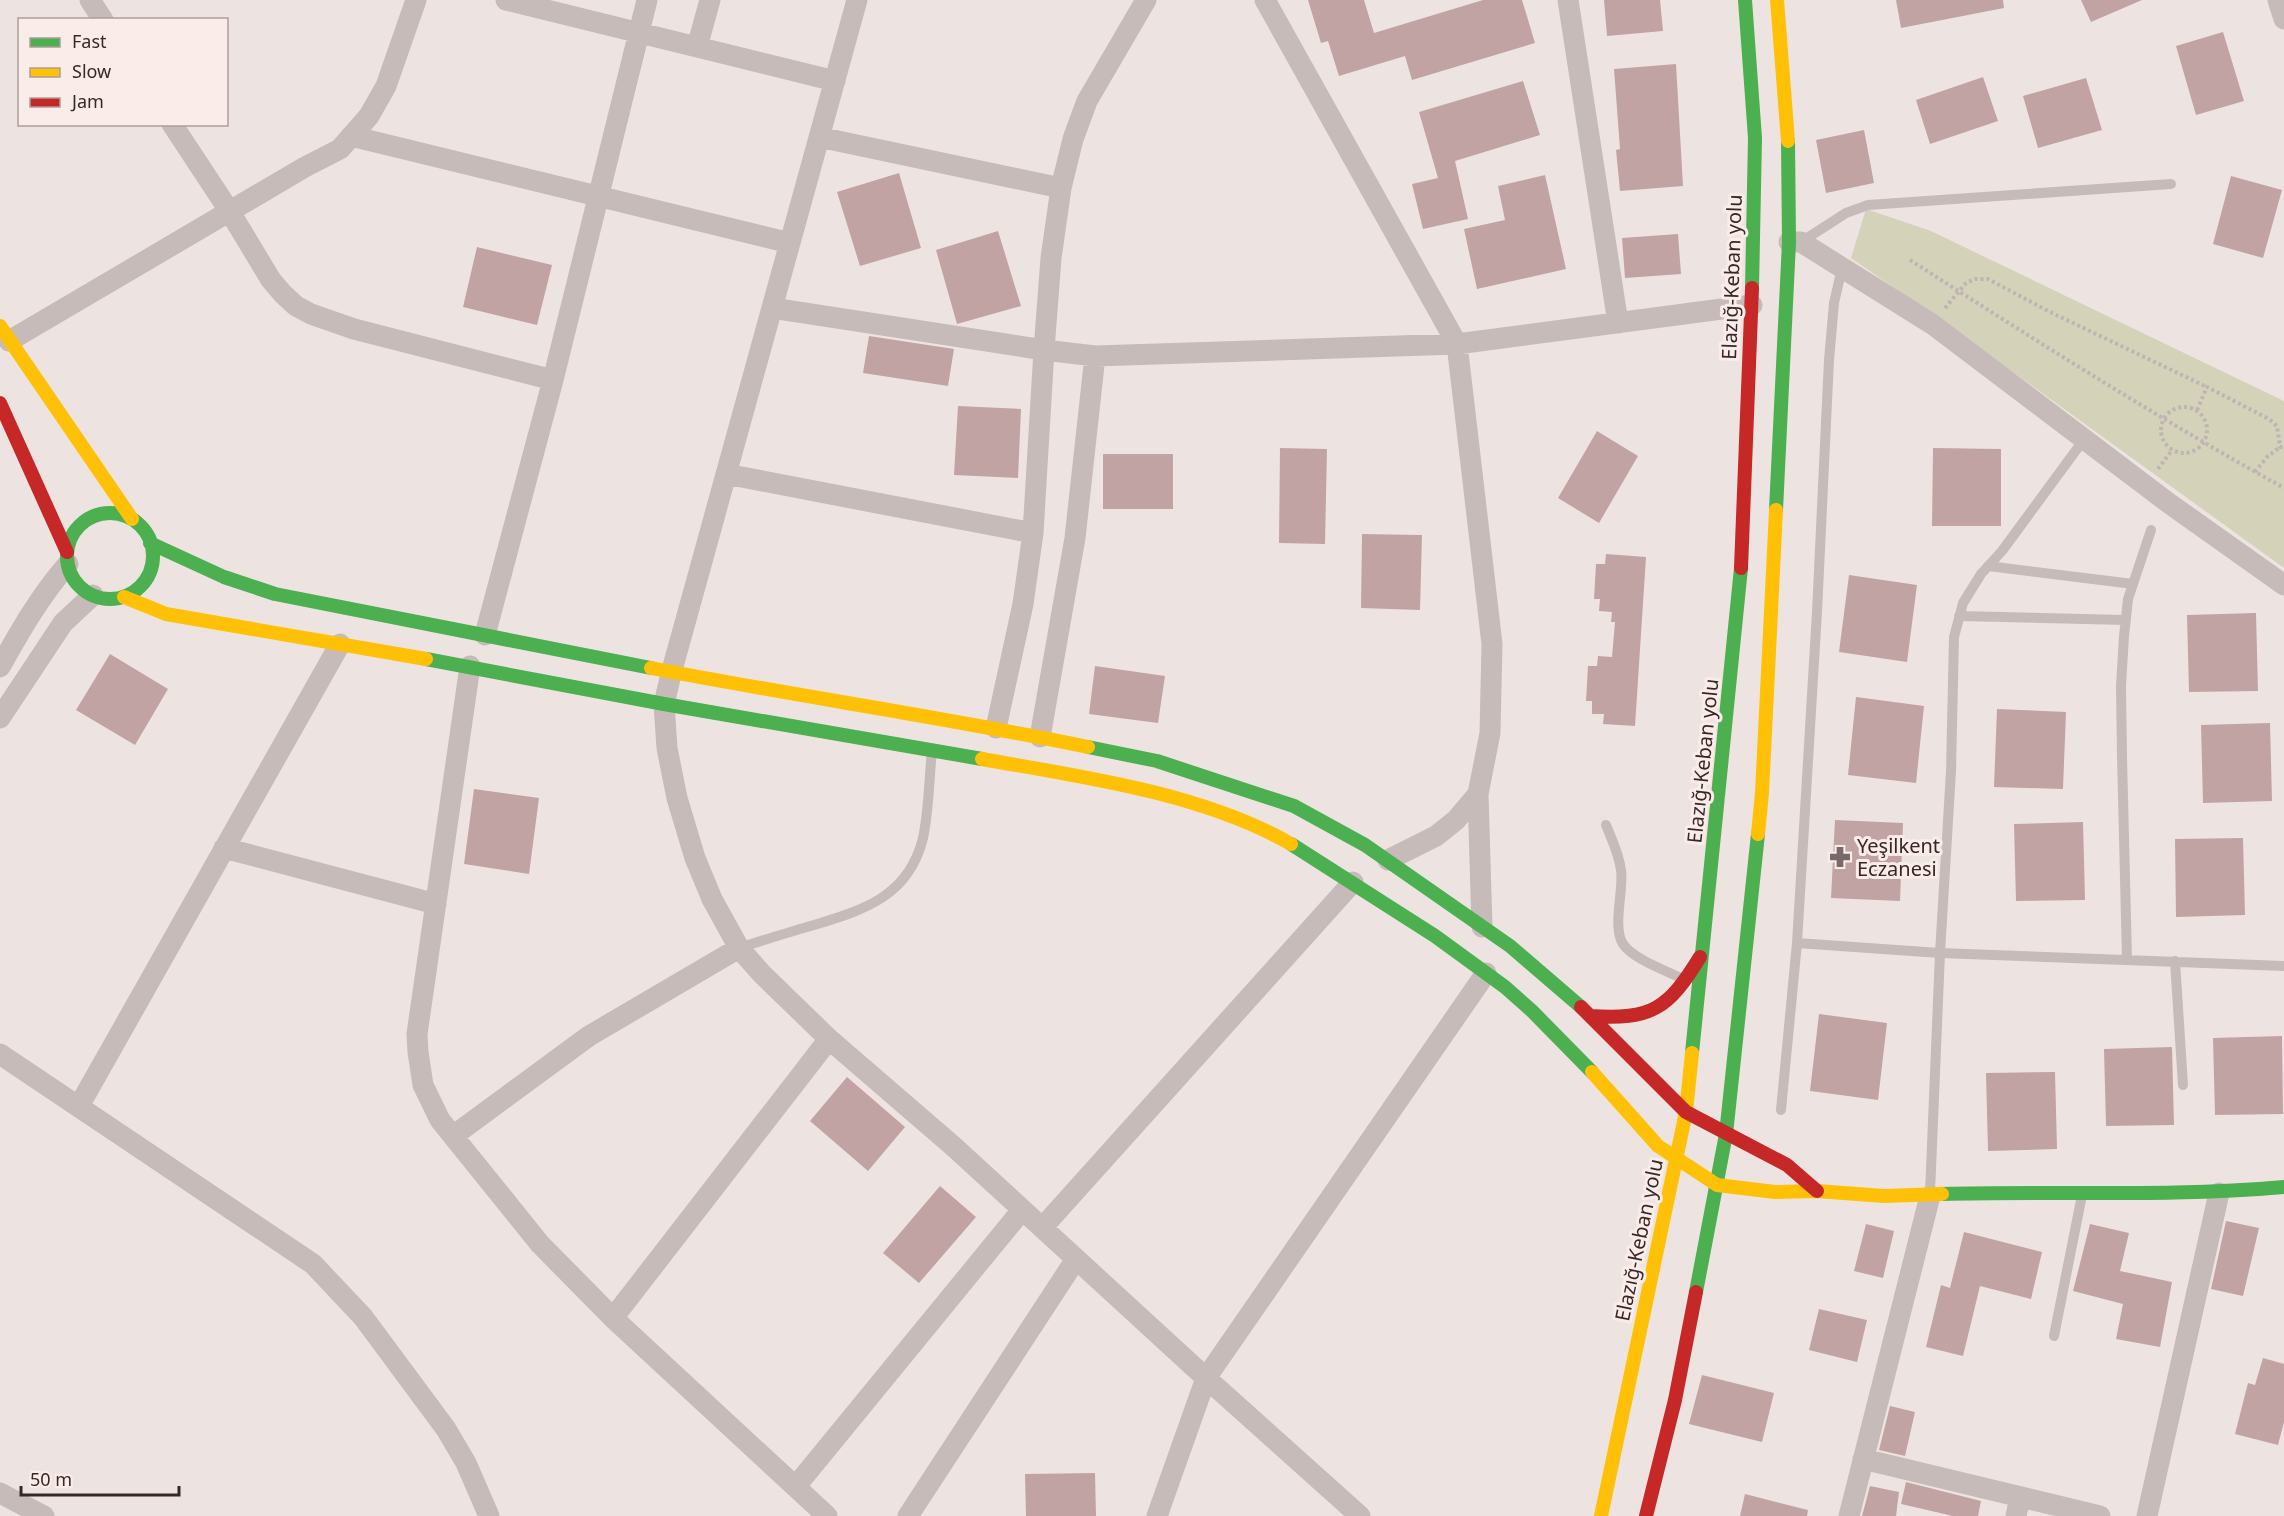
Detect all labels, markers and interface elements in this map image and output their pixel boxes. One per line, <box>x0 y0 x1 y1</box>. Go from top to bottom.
legend <box>18 18 228 126</box>
text: Fast <box>72 29 107 53</box>
text: Slow <box>72 59 111 83</box>
text: Jam <box>70 89 104 113</box>
street label: Elazığ-Keban yolu <box>1715 194 1748 360</box>
street label: Elazığ-Keban yolu <box>1680 677 1725 845</box>
place label: Yeşilkent Eczanesi <box>1857 832 1940 882</box>
pharmacy icon: Yeşilkent Eczanesi <box>1828 845 1852 869</box>
street label: Elazığ-Keban yolu <box>1608 1156 1669 1324</box>
scale bar <box>21 1459 178 1497</box>
text: 50 m <box>30 1467 72 1491</box>

